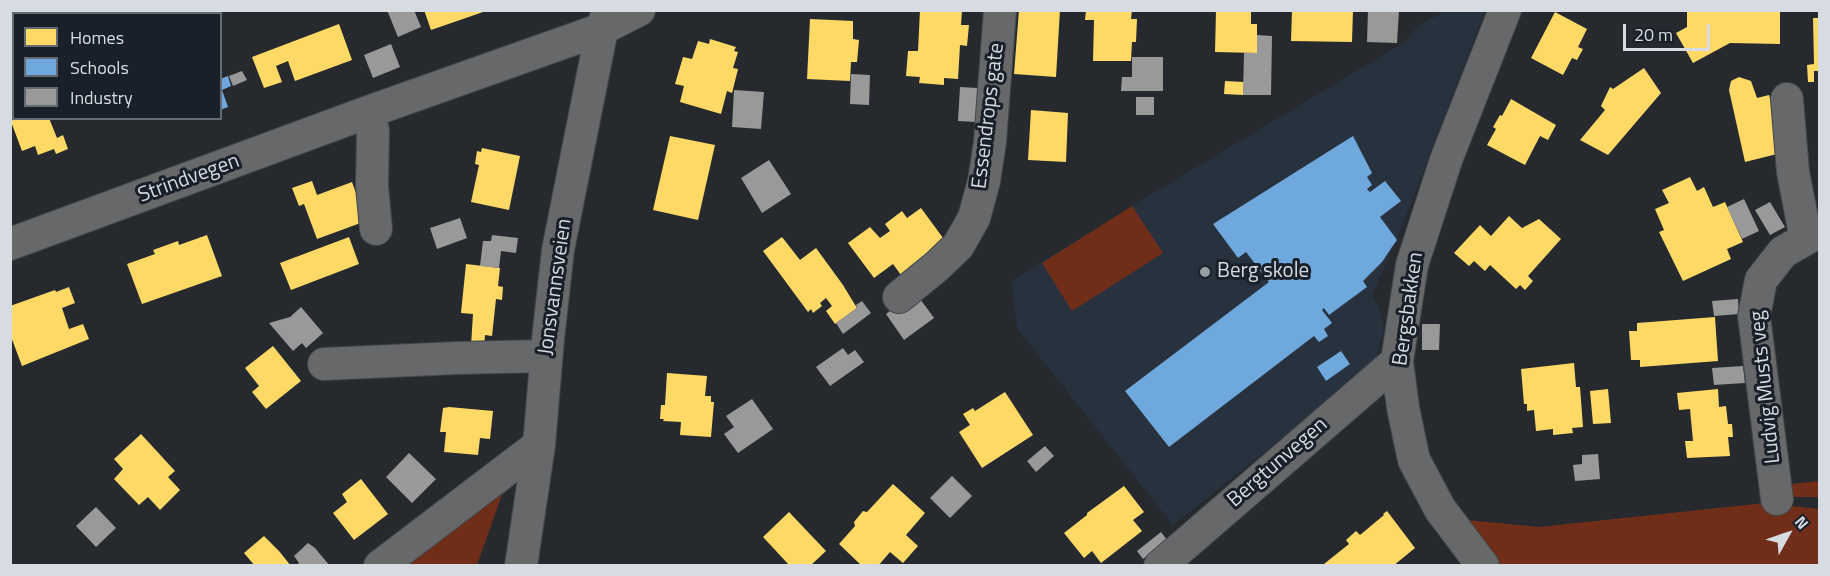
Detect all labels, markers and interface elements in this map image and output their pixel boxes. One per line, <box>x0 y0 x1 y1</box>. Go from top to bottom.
legend <box>12 12 222 120</box>
scale bar <box>1626 12 1713 50</box>
text: 20 m <box>1634 21 1673 48</box>
text: Homes <box>70 24 124 51</box>
street label: Essendrops gate <box>968 42 1010 190</box>
text: Schools <box>70 54 129 81</box>
text: Industry <box>70 84 133 111</box>
street label: Strindvegen <box>135 149 243 209</box>
street label: Jonsvannsveien <box>534 217 578 357</box>
street label: Bergsbakken <box>1389 251 1429 367</box>
place label: Berg skole <box>1217 259 1309 285</box>
marker: Berg skole <box>1198 265 1212 279</box>
street label: Ludvig Musts veg <box>1745 309 1787 465</box>
street label: Bergtunvegen <box>1223 413 1333 513</box>
north arrow <box>1758 504 1818 564</box>
text: N <box>1789 510 1815 534</box>

